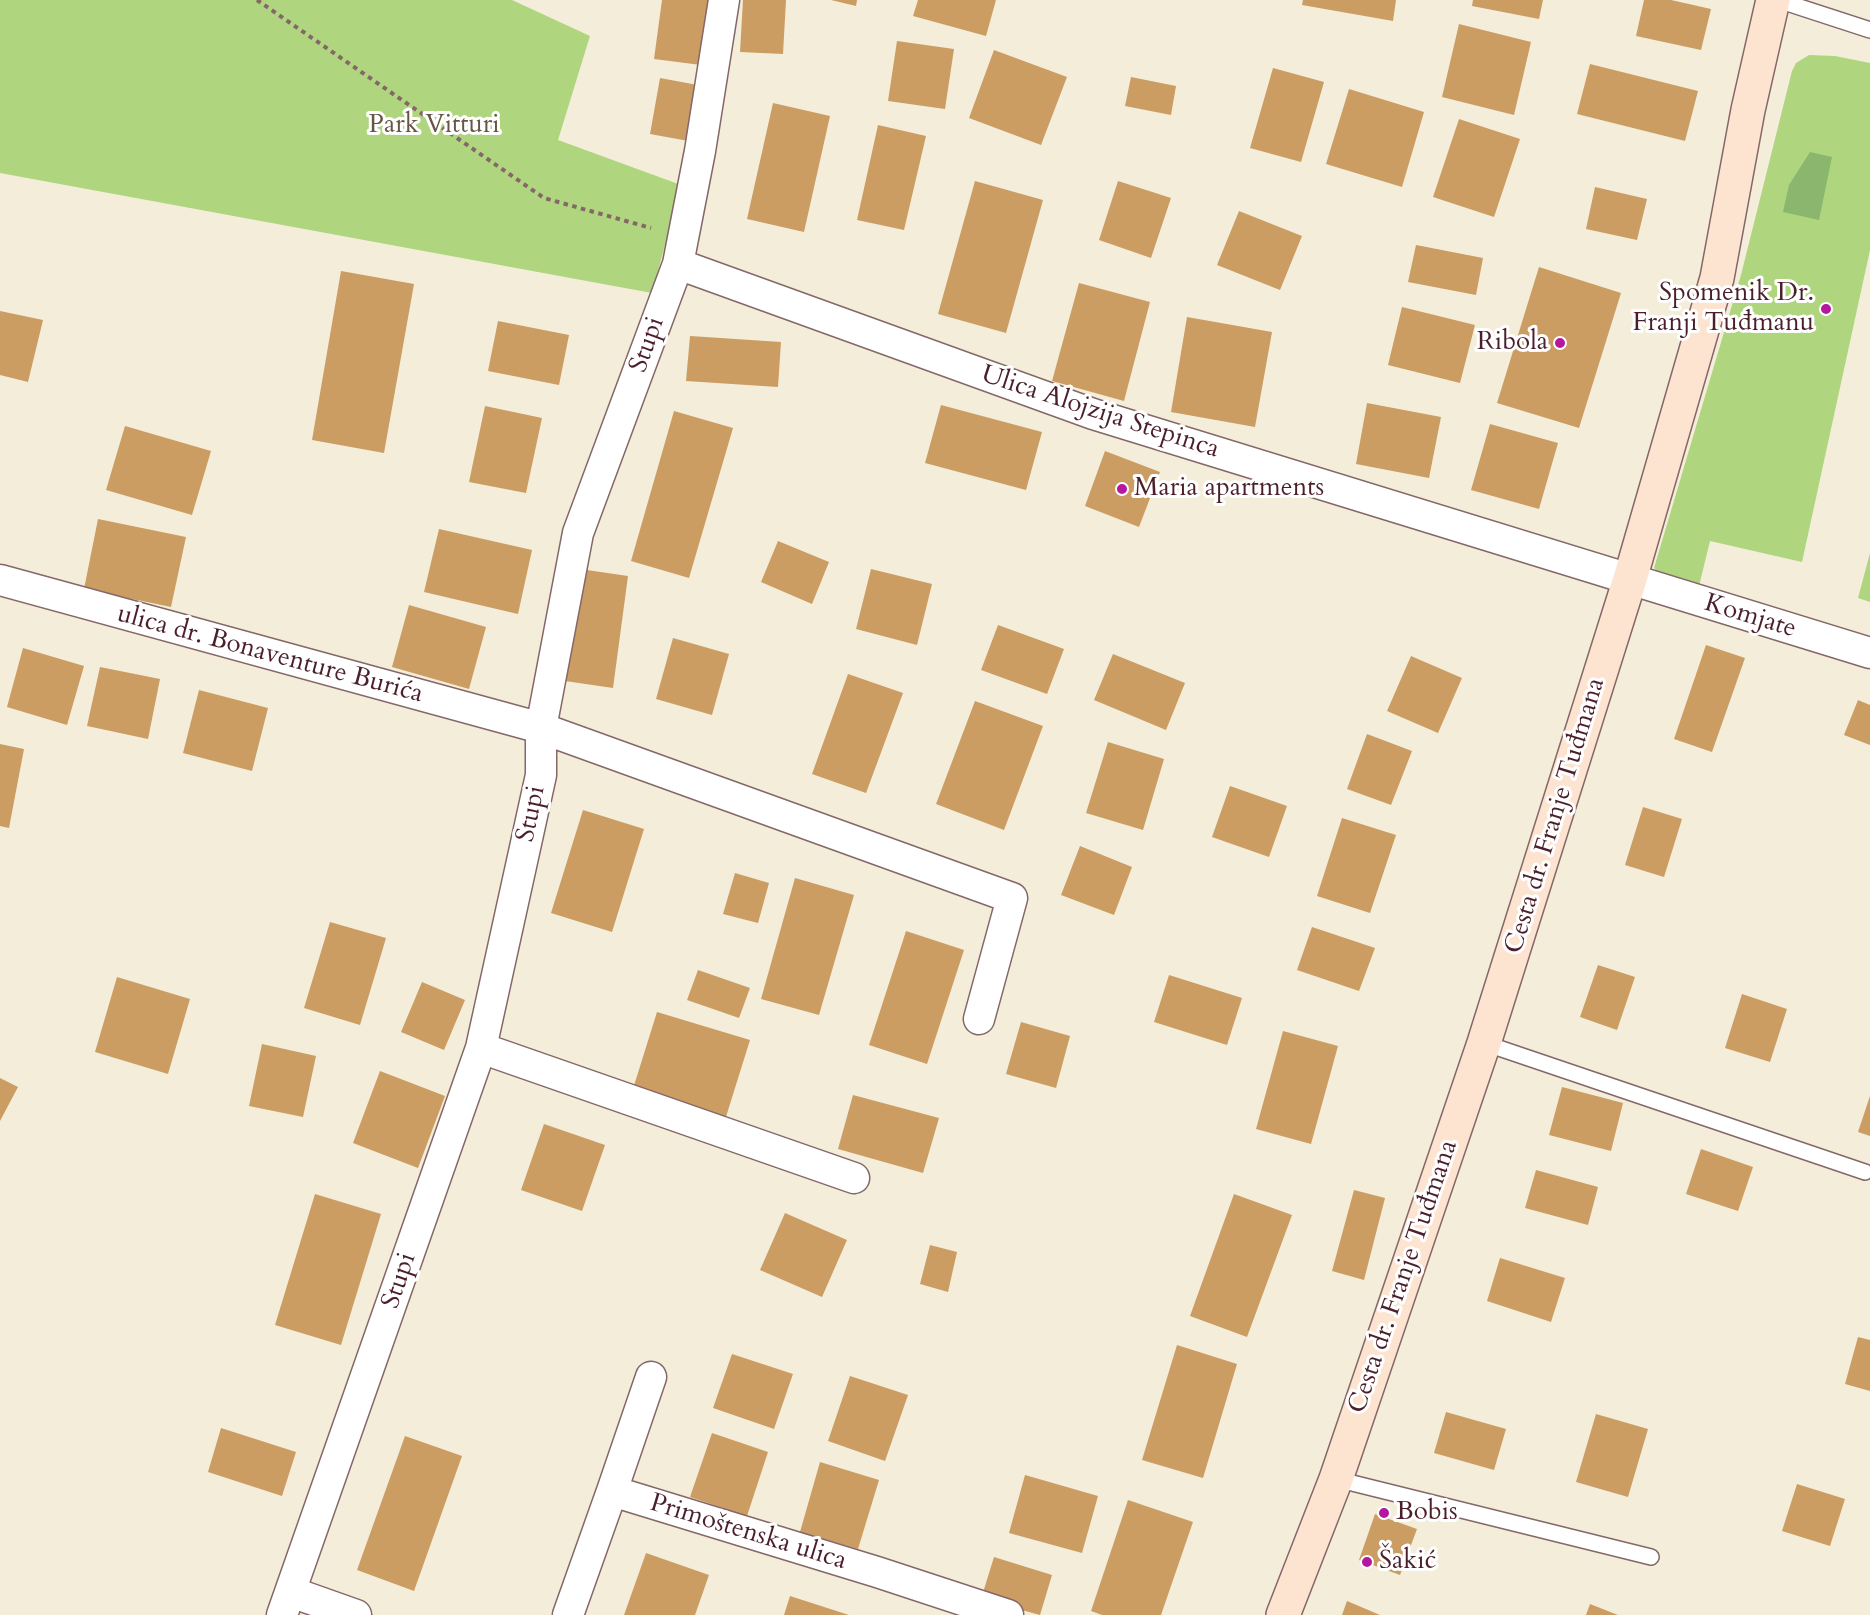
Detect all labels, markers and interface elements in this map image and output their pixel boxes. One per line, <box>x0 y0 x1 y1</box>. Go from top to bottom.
park label: Park Vitturi <box>369 110 499 142</box>
place label: Spomenik Dr. Franji Tuđmanu <box>1633 278 1814 340</box>
marker: Spomenik Dr. Franji Tuđmanu <box>1819 302 1833 316</box>
street label: Stupi <box>624 313 672 377</box>
place label: Ribola <box>1477 327 1548 359</box>
marker: Ribola <box>1553 336 1567 350</box>
street label: Ulica Alojzija Stepinca <box>977 360 1223 466</box>
place label: Maria apartments <box>1134 473 1324 505</box>
marker: Maria apartments <box>1115 482 1129 496</box>
street label: Komjate <box>1701 588 1799 646</box>
street label: ulica dr. Bonaventure Burića <box>114 599 426 711</box>
street label: Cesta dr. Franje Tuđmana <box>1499 674 1613 958</box>
street label: Stupi <box>511 783 553 845</box>
street label: Cesta dr. Franje Tuđmana <box>1343 1136 1465 1418</box>
street label: Stupi <box>376 1249 424 1313</box>
street label: Primoštenska ulica <box>646 1488 850 1578</box>
place label: Bobis <box>1396 1497 1458 1529</box>
marker: Bobis <box>1377 1506 1391 1520</box>
place label: Šakić <box>1379 1546 1436 1578</box>
marker: Šakić <box>1360 1555 1374 1569</box>

